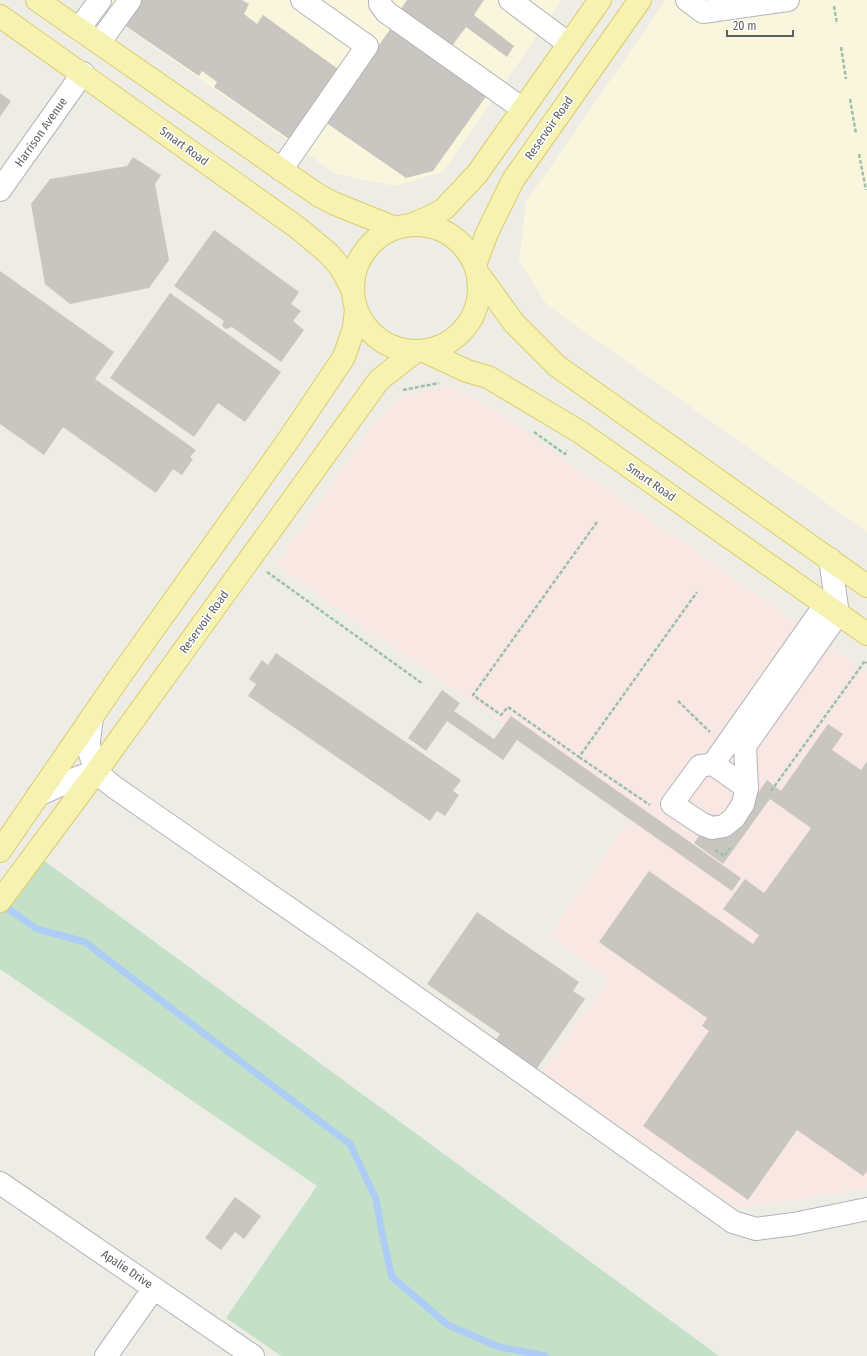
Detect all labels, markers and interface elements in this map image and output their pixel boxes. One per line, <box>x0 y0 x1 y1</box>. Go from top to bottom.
scale bar <box>727 12 793 38</box>
text: 20 m <box>733 19 757 33</box>
street label: Reservoir Road <box>522 94 576 162</box>
street label: Harrison Avenue <box>12 95 70 169</box>
street label: Smart Road <box>157 124 211 168</box>
street label: Smart Road <box>624 460 678 504</box>
street label: Reservoir Road <box>177 588 231 656</box>
street label: Apalie Drive <box>99 1247 155 1291</box>

